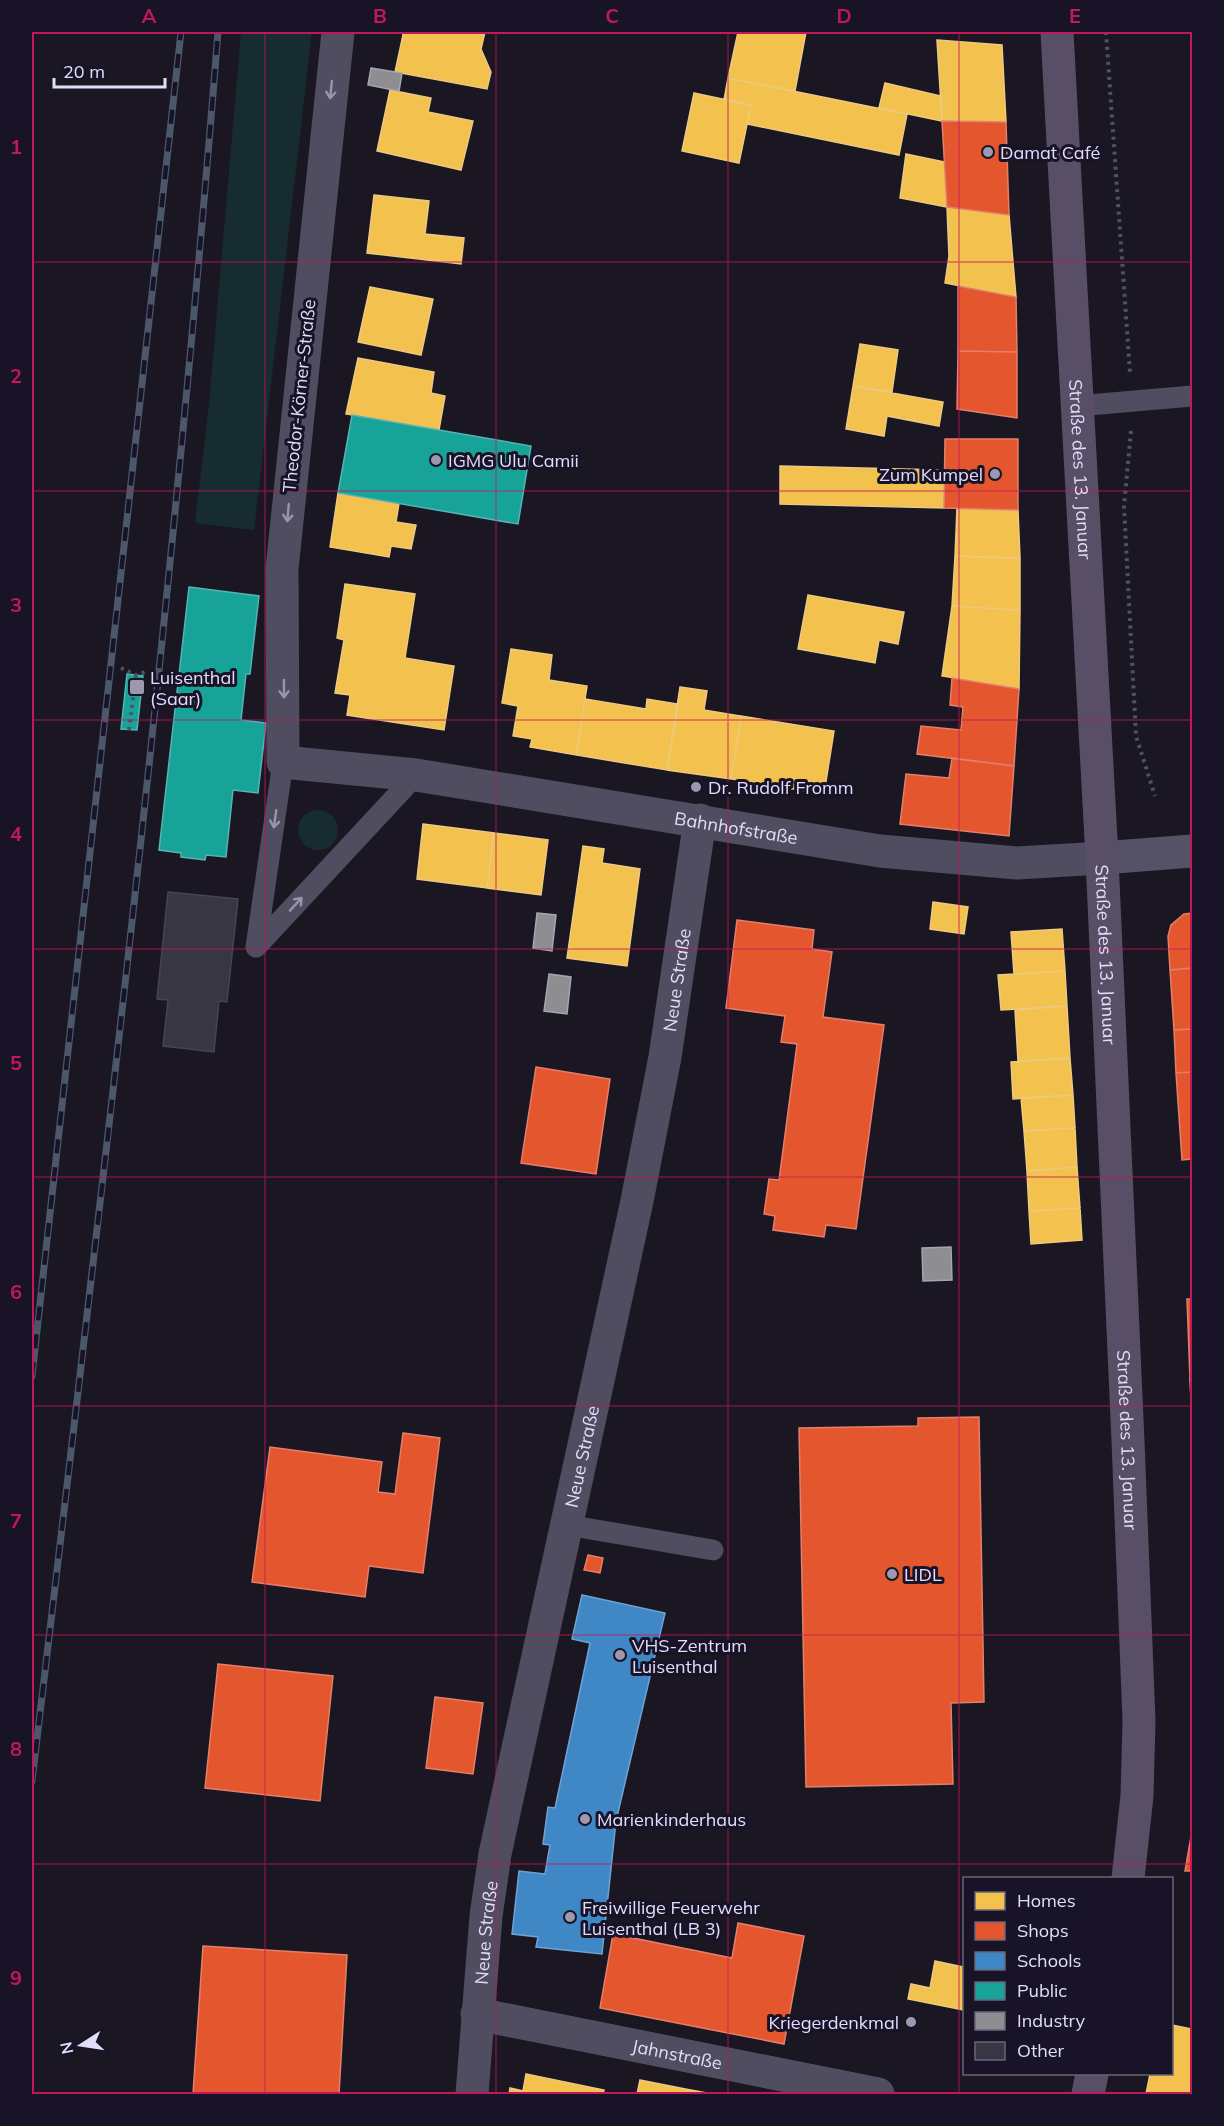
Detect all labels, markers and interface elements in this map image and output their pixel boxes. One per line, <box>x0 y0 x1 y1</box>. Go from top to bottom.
text: A <box>142 3 157 28</box>
text: B <box>373 3 387 28</box>
text: C <box>605 3 619 28</box>
text: D <box>836 3 852 28</box>
text: E <box>1069 3 1081 28</box>
scale bar <box>54 51 165 89</box>
text: 20 m <box>63 60 105 83</box>
one-way arrow <box>326 79 337 99</box>
text: 1 <box>10 134 22 159</box>
place label: Damat Café <box>1000 141 1100 164</box>
marker: Damat Café <box>981 145 995 159</box>
street label: Theodor-Körner-Straße <box>277 298 321 494</box>
text: 2 <box>10 363 22 388</box>
street label: Straße des 13. Januar <box>1064 379 1097 561</box>
place label: IGMG Ulu Camii <box>448 449 579 472</box>
marker: IGMG Ulu Camii <box>429 453 443 467</box>
place label: Zum Kumpel <box>879 463 983 486</box>
marker: Zum Kumpel <box>988 467 1002 481</box>
one-way arrow <box>282 503 293 523</box>
text: 3 <box>10 592 22 617</box>
place label: Luisenthal (Saar) <box>150 666 236 710</box>
marker: Luisenthal (Saar) <box>128 678 146 696</box>
one-way arrow <box>278 679 290 699</box>
place label: Dr. Rudolf Fromm <box>708 776 854 799</box>
marker: Dr. Rudolf Fromm <box>689 780 703 794</box>
street label: Bahnhofstraße <box>673 806 800 849</box>
one-way arrow <box>269 809 280 829</box>
text: 4 <box>10 821 22 846</box>
street label: Straße des 13. Januar <box>1091 864 1122 1046</box>
one-way arrow <box>289 896 303 911</box>
street label: Neue Straße <box>657 927 695 1033</box>
text: 5 <box>10 1050 22 1075</box>
text: 6 <box>10 1279 22 1304</box>
street label: Straße des 13. Januar <box>1112 1350 1143 1531</box>
street label: Neue Straße <box>559 1403 604 1510</box>
text: 7 <box>10 1508 22 1533</box>
place label: LIDL <box>904 1563 942 1586</box>
marker: LIDL <box>885 1567 899 1581</box>
place label: VHS-Zentrum Luisenthal <box>632 1634 747 1678</box>
marker: VHS-Zentrum Luisenthal <box>613 1648 627 1662</box>
text: 8 <box>10 1736 22 1761</box>
place label: Marienkinderhaus <box>597 1808 746 1831</box>
marker: Marienkinderhaus <box>578 1812 592 1826</box>
legend <box>963 1877 1173 2075</box>
street label: Neue Straße <box>469 1879 502 1985</box>
text: Homes <box>1017 1889 1076 1912</box>
place label: Freiwillige Feuerwehr Luisenthal (LB 3) <box>582 1896 760 1940</box>
marker: Freiwillige Feuerwehr Luisenthal (LB 3) <box>563 1910 577 1924</box>
text: Shops <box>1017 1919 1069 1942</box>
text: Schools <box>1017 1949 1082 1972</box>
text: 9 <box>10 1965 22 1990</box>
text: Public <box>1017 1979 1067 2002</box>
text: Industry <box>1017 2009 1086 2032</box>
place label: Kriegerdenkmal <box>769 2011 899 2034</box>
north arrow <box>51 2015 111 2075</box>
marker: Kriegerdenkmal <box>904 2015 918 2029</box>
street label: Jahnstraße <box>630 2034 724 2074</box>
text: Other <box>1017 2039 1065 2062</box>
text: N <box>55 2040 77 2056</box>

